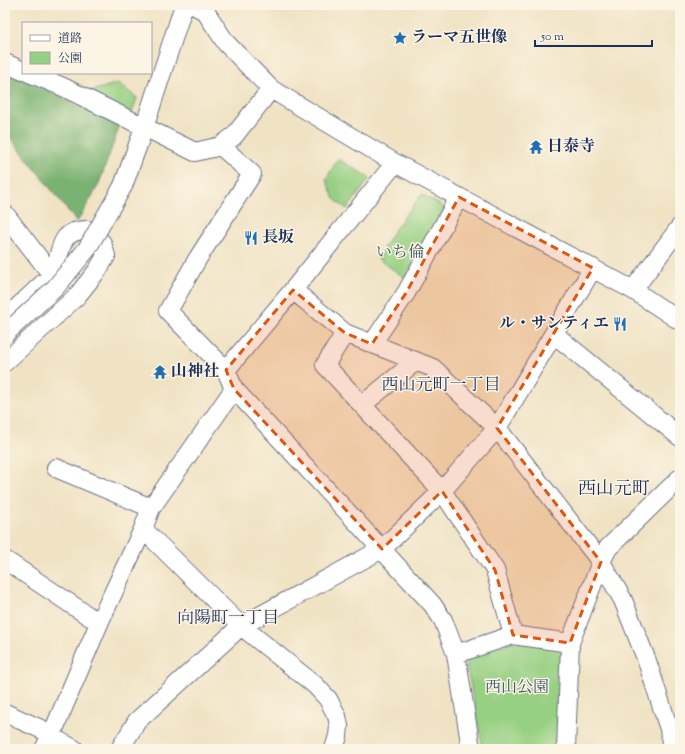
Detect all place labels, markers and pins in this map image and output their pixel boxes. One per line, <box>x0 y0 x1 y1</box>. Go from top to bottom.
place label: ラーマ五世像 <box>411 27 507 50</box>
place icon: ラーマ五世像 <box>392 30 408 46</box>
place label: 日泰寺 <box>547 136 595 159</box>
temple icon: 日泰寺 <box>528 139 544 155</box>
place label: 長坂 <box>262 227 294 250</box>
restaurant icon: 長坂 <box>243 230 259 246</box>
place label: ル・サンティエ <box>499 313 609 336</box>
restaurant icon: ル・サンティエ <box>612 316 628 332</box>
place label: 山神社 <box>171 361 219 384</box>
temple icon: 山神社 <box>152 364 168 380</box>

